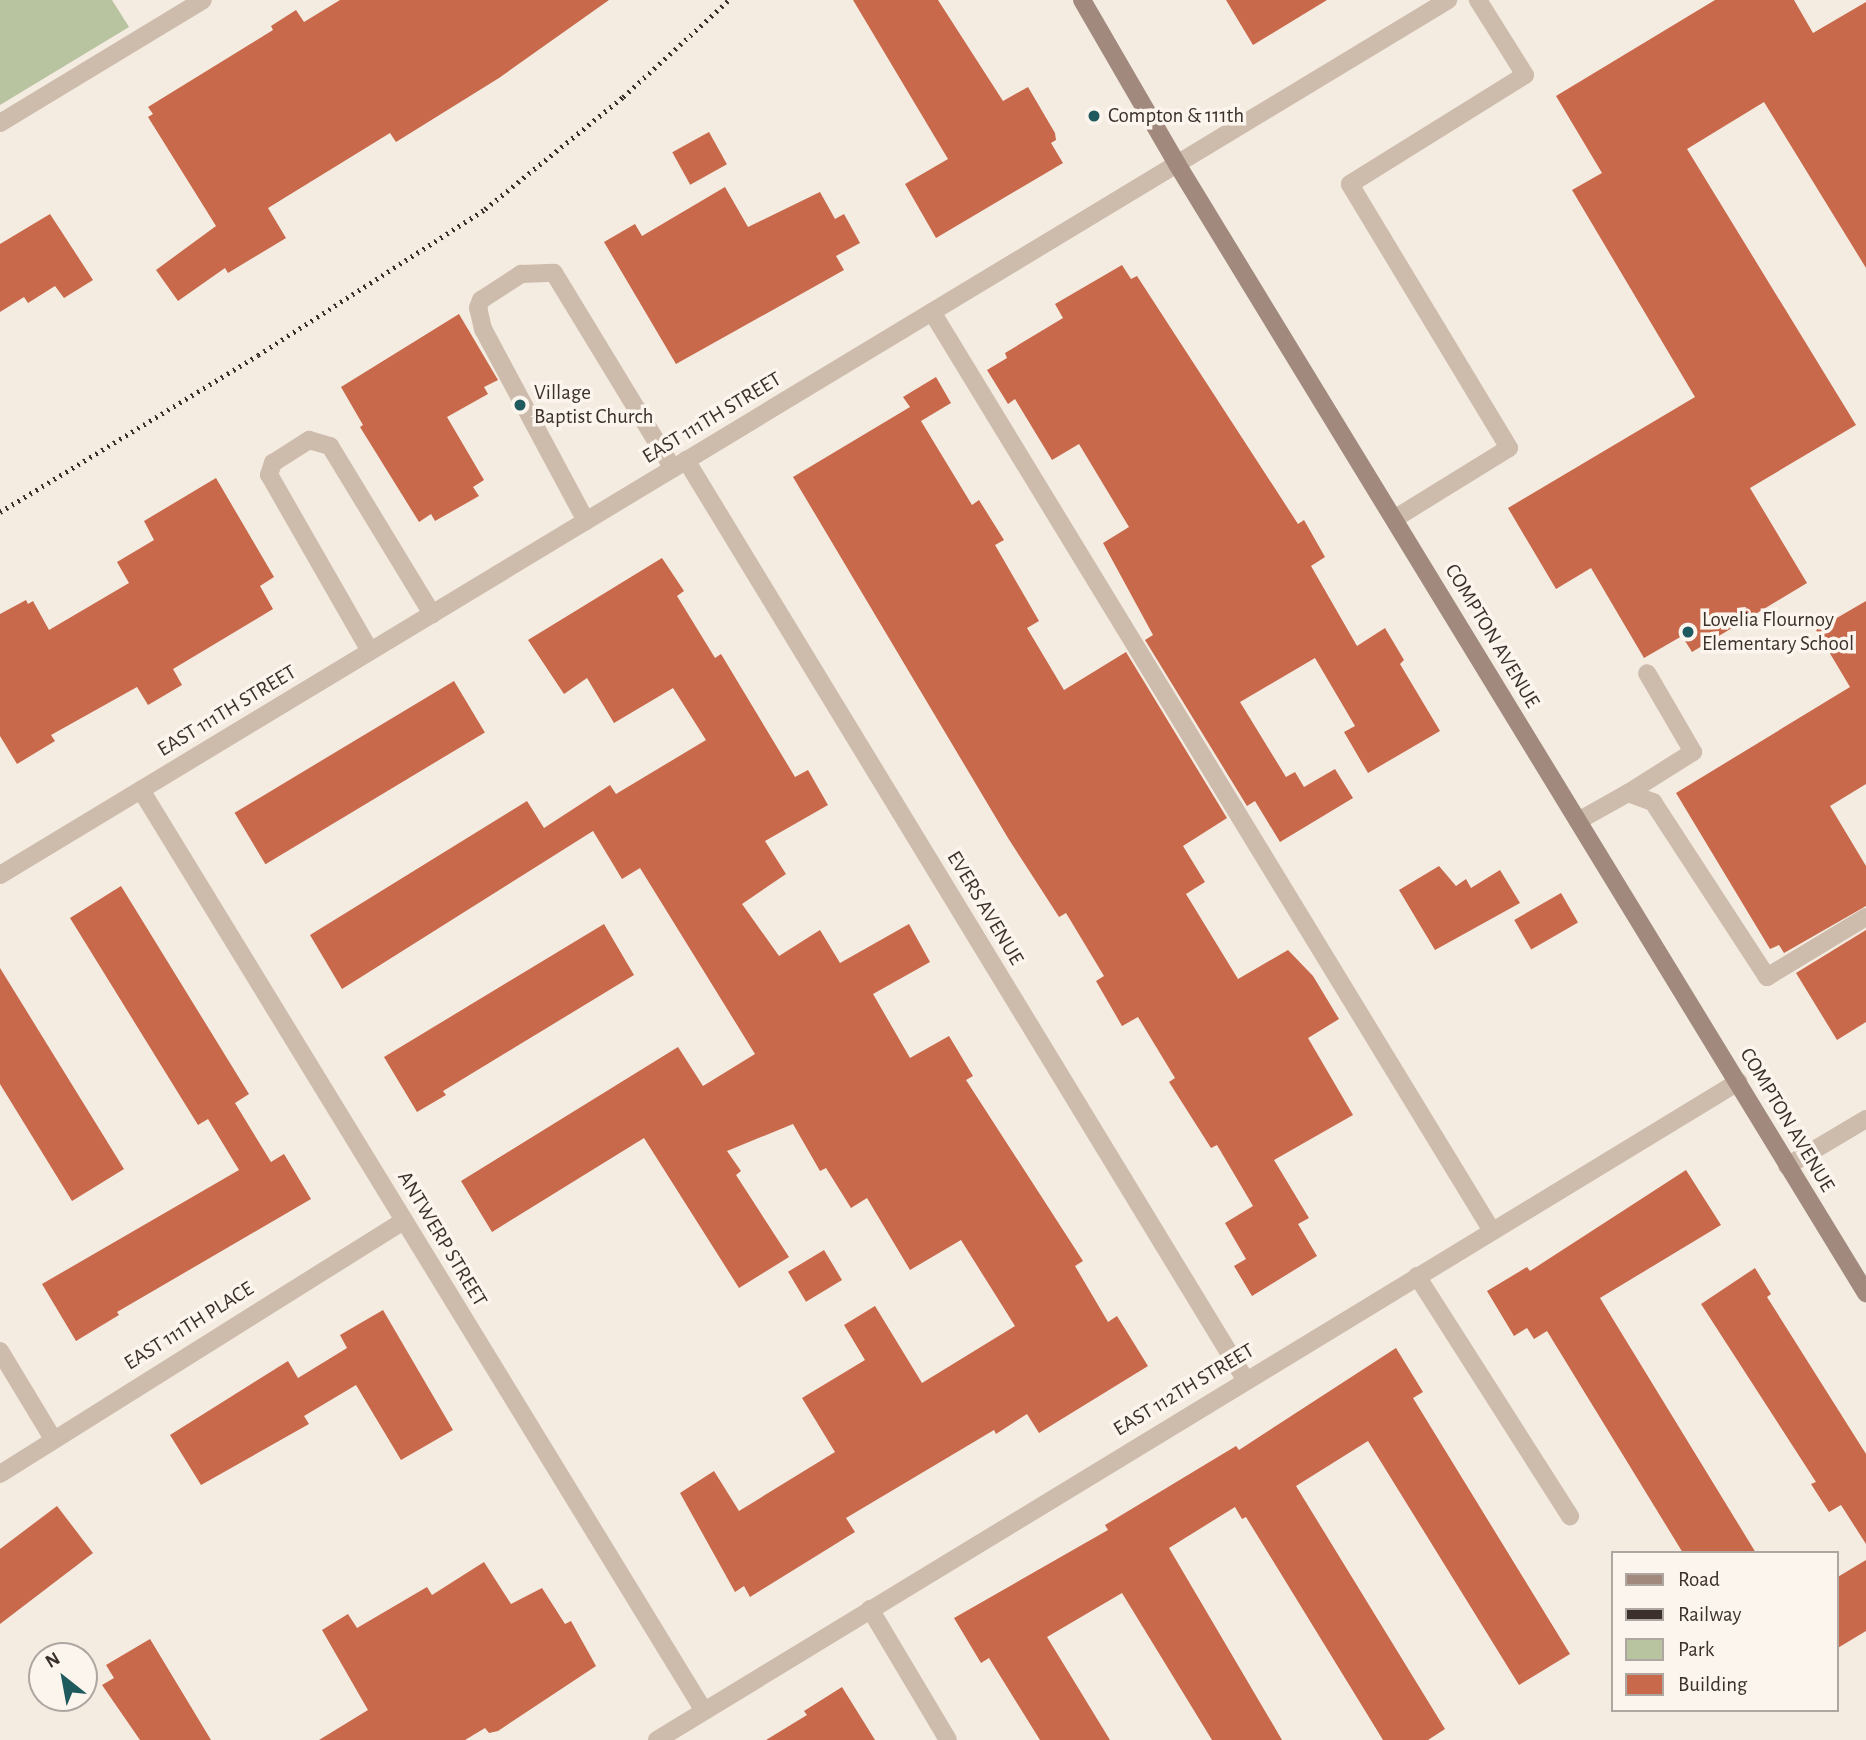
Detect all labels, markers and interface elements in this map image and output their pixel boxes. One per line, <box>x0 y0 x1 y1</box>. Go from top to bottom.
place label: Compton & 111th <box>1108 103 1244 129</box>
marker: Compton & 111th <box>1086 108 1102 124</box>
street label: EAST 111TH STREET <box>638 367 786 469</box>
place label: Village Baptist Church <box>534 380 653 430</box>
marker: Village Baptist Church <box>512 397 528 413</box>
street label: COMPTON AVENUE <box>1439 559 1545 713</box>
place label: Lovelia Flournoy Elementary School <box>1702 607 1854 657</box>
marker: Lovelia Flournoy Elementary School <box>1680 624 1696 640</box>
street label: EAST 111TH STREET <box>153 660 301 762</box>
street label: EVERS AVENUE <box>941 846 1029 970</box>
street label: COMPTON AVENUE <box>1734 1043 1840 1197</box>
street label: ANTWERP STREET <box>392 1167 492 1311</box>
street label: EAST 111TH PLACE <box>120 1276 258 1376</box>
street label: EAST 112TH STREET <box>1109 1338 1259 1442</box>
legend <box>1610 1551 1838 1712</box>
text: Road <box>1678 1569 1720 1590</box>
text: Railway <box>1678 1604 1741 1625</box>
text: Park <box>1678 1639 1714 1660</box>
north arrow <box>28 1642 98 1712</box>
text: N <box>42 1649 64 1672</box>
text: Building <box>1678 1674 1747 1695</box>

